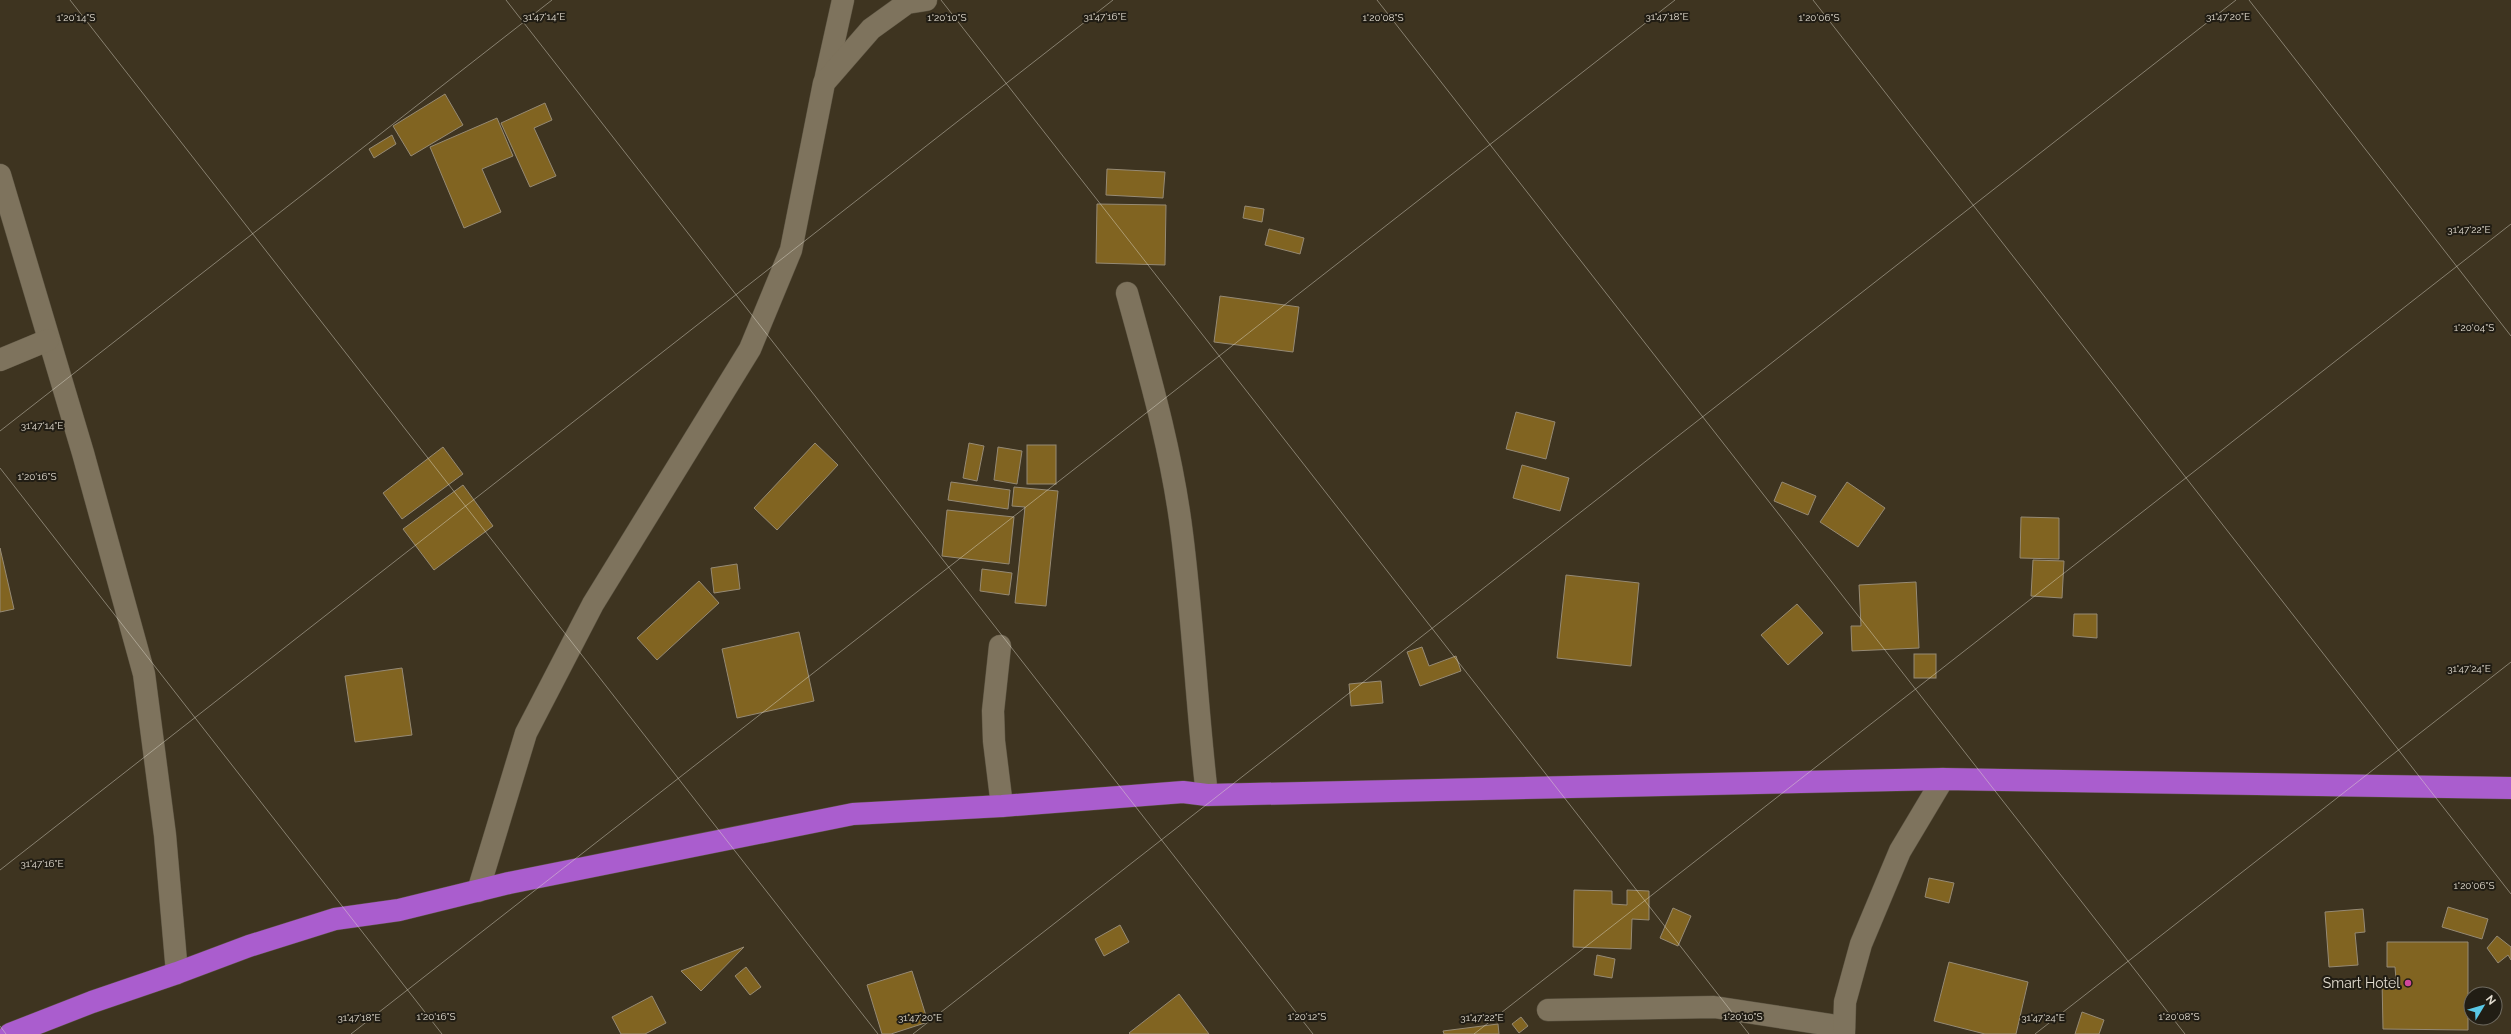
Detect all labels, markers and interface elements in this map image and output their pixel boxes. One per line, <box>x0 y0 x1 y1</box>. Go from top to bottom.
text: 31°47'14"E <box>523 11 565 22</box>
text: 31°47'16"E <box>1083 11 1127 22</box>
text: 31°47'18"E <box>1645 11 1689 22</box>
text: 31°47'20"E <box>2206 11 2250 22</box>
text: 1°20'14"S <box>57 12 95 23</box>
text: 1°20'10"S <box>927 12 967 23</box>
text: 1°20'08"S <box>1363 12 1403 23</box>
text: 1°20'06"S <box>1798 12 1840 23</box>
text: 31°47'22"E <box>2447 224 2491 235</box>
text: 1°20'04"S <box>2454 322 2494 333</box>
text: 31°47'14"E <box>21 420 63 431</box>
text: 1°20'16"S <box>17 471 57 482</box>
text: 31°47'24"E <box>2447 663 2491 674</box>
text: 31°47'16"E <box>20 858 64 869</box>
text: 1°20'06"S <box>2453 880 2495 891</box>
place label: Smart Hotel <box>2323 975 2400 991</box>
marker: Smart Hotel <box>2403 978 2413 988</box>
north arrow <box>2463 986 2503 1026</box>
text: N <box>2483 993 2498 1007</box>
text: 1°20'16"S <box>416 1011 456 1022</box>
text: 1°20'12"S <box>1288 1011 1326 1022</box>
text: 1°20'10"S <box>1723 1011 1763 1022</box>
text: 1°20'08"S <box>2159 1011 2199 1022</box>
text: 31°47'18"E <box>337 1012 381 1023</box>
text: 31°47'20"E <box>898 1012 942 1023</box>
text: 31°47'22"E <box>1460 1012 1504 1023</box>
text: 31°47'24"E <box>2021 1012 2065 1023</box>

